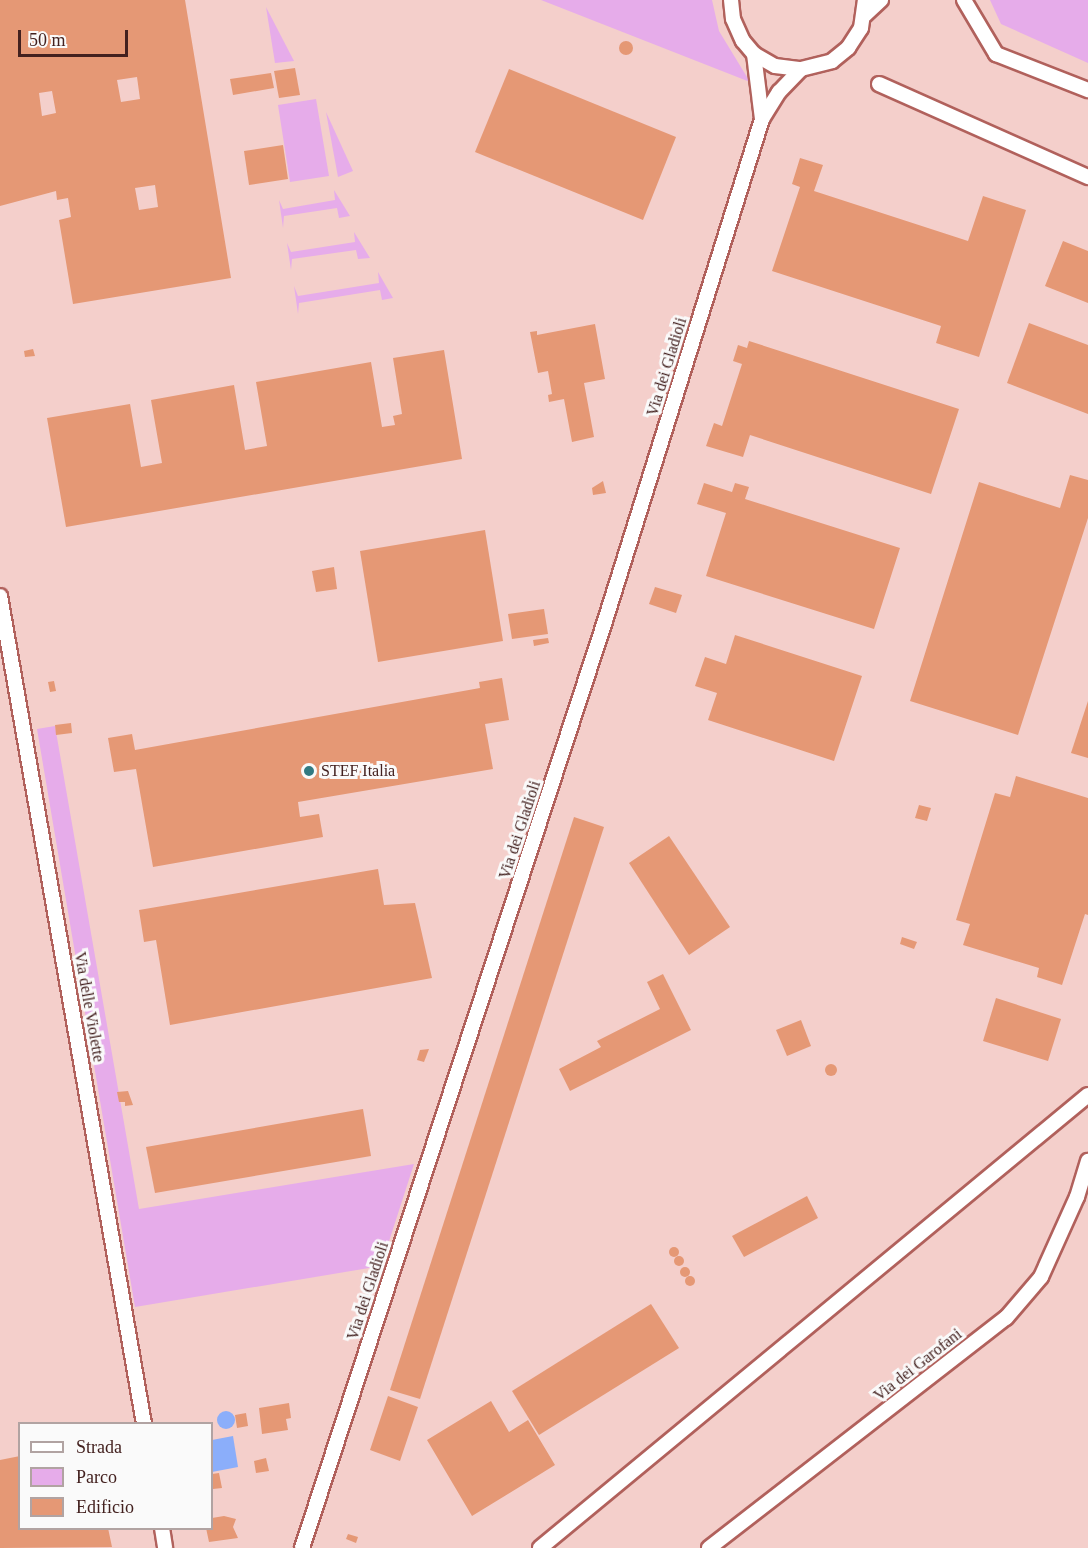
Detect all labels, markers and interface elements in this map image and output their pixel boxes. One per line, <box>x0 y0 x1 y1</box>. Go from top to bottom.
scale bar <box>21 18 130 56</box>
text: 50 m <box>29 30 66 50</box>
street label: Via dei Gladioli <box>643 315 691 419</box>
place label: STEF Italia <box>321 761 395 781</box>
marker: STEF Italia <box>302 764 316 778</box>
street label: Via dei Gladioli <box>495 778 545 882</box>
street label: Via delle Violette <box>70 950 108 1064</box>
street label: Via dei Gladioli <box>343 1239 393 1343</box>
street label: Via dei Garofani <box>870 1325 966 1405</box>
legend <box>18 1422 213 1530</box>
text: Strada <box>76 1437 122 1457</box>
text: Parco <box>76 1467 117 1487</box>
text: Edificio <box>76 1497 134 1517</box>

